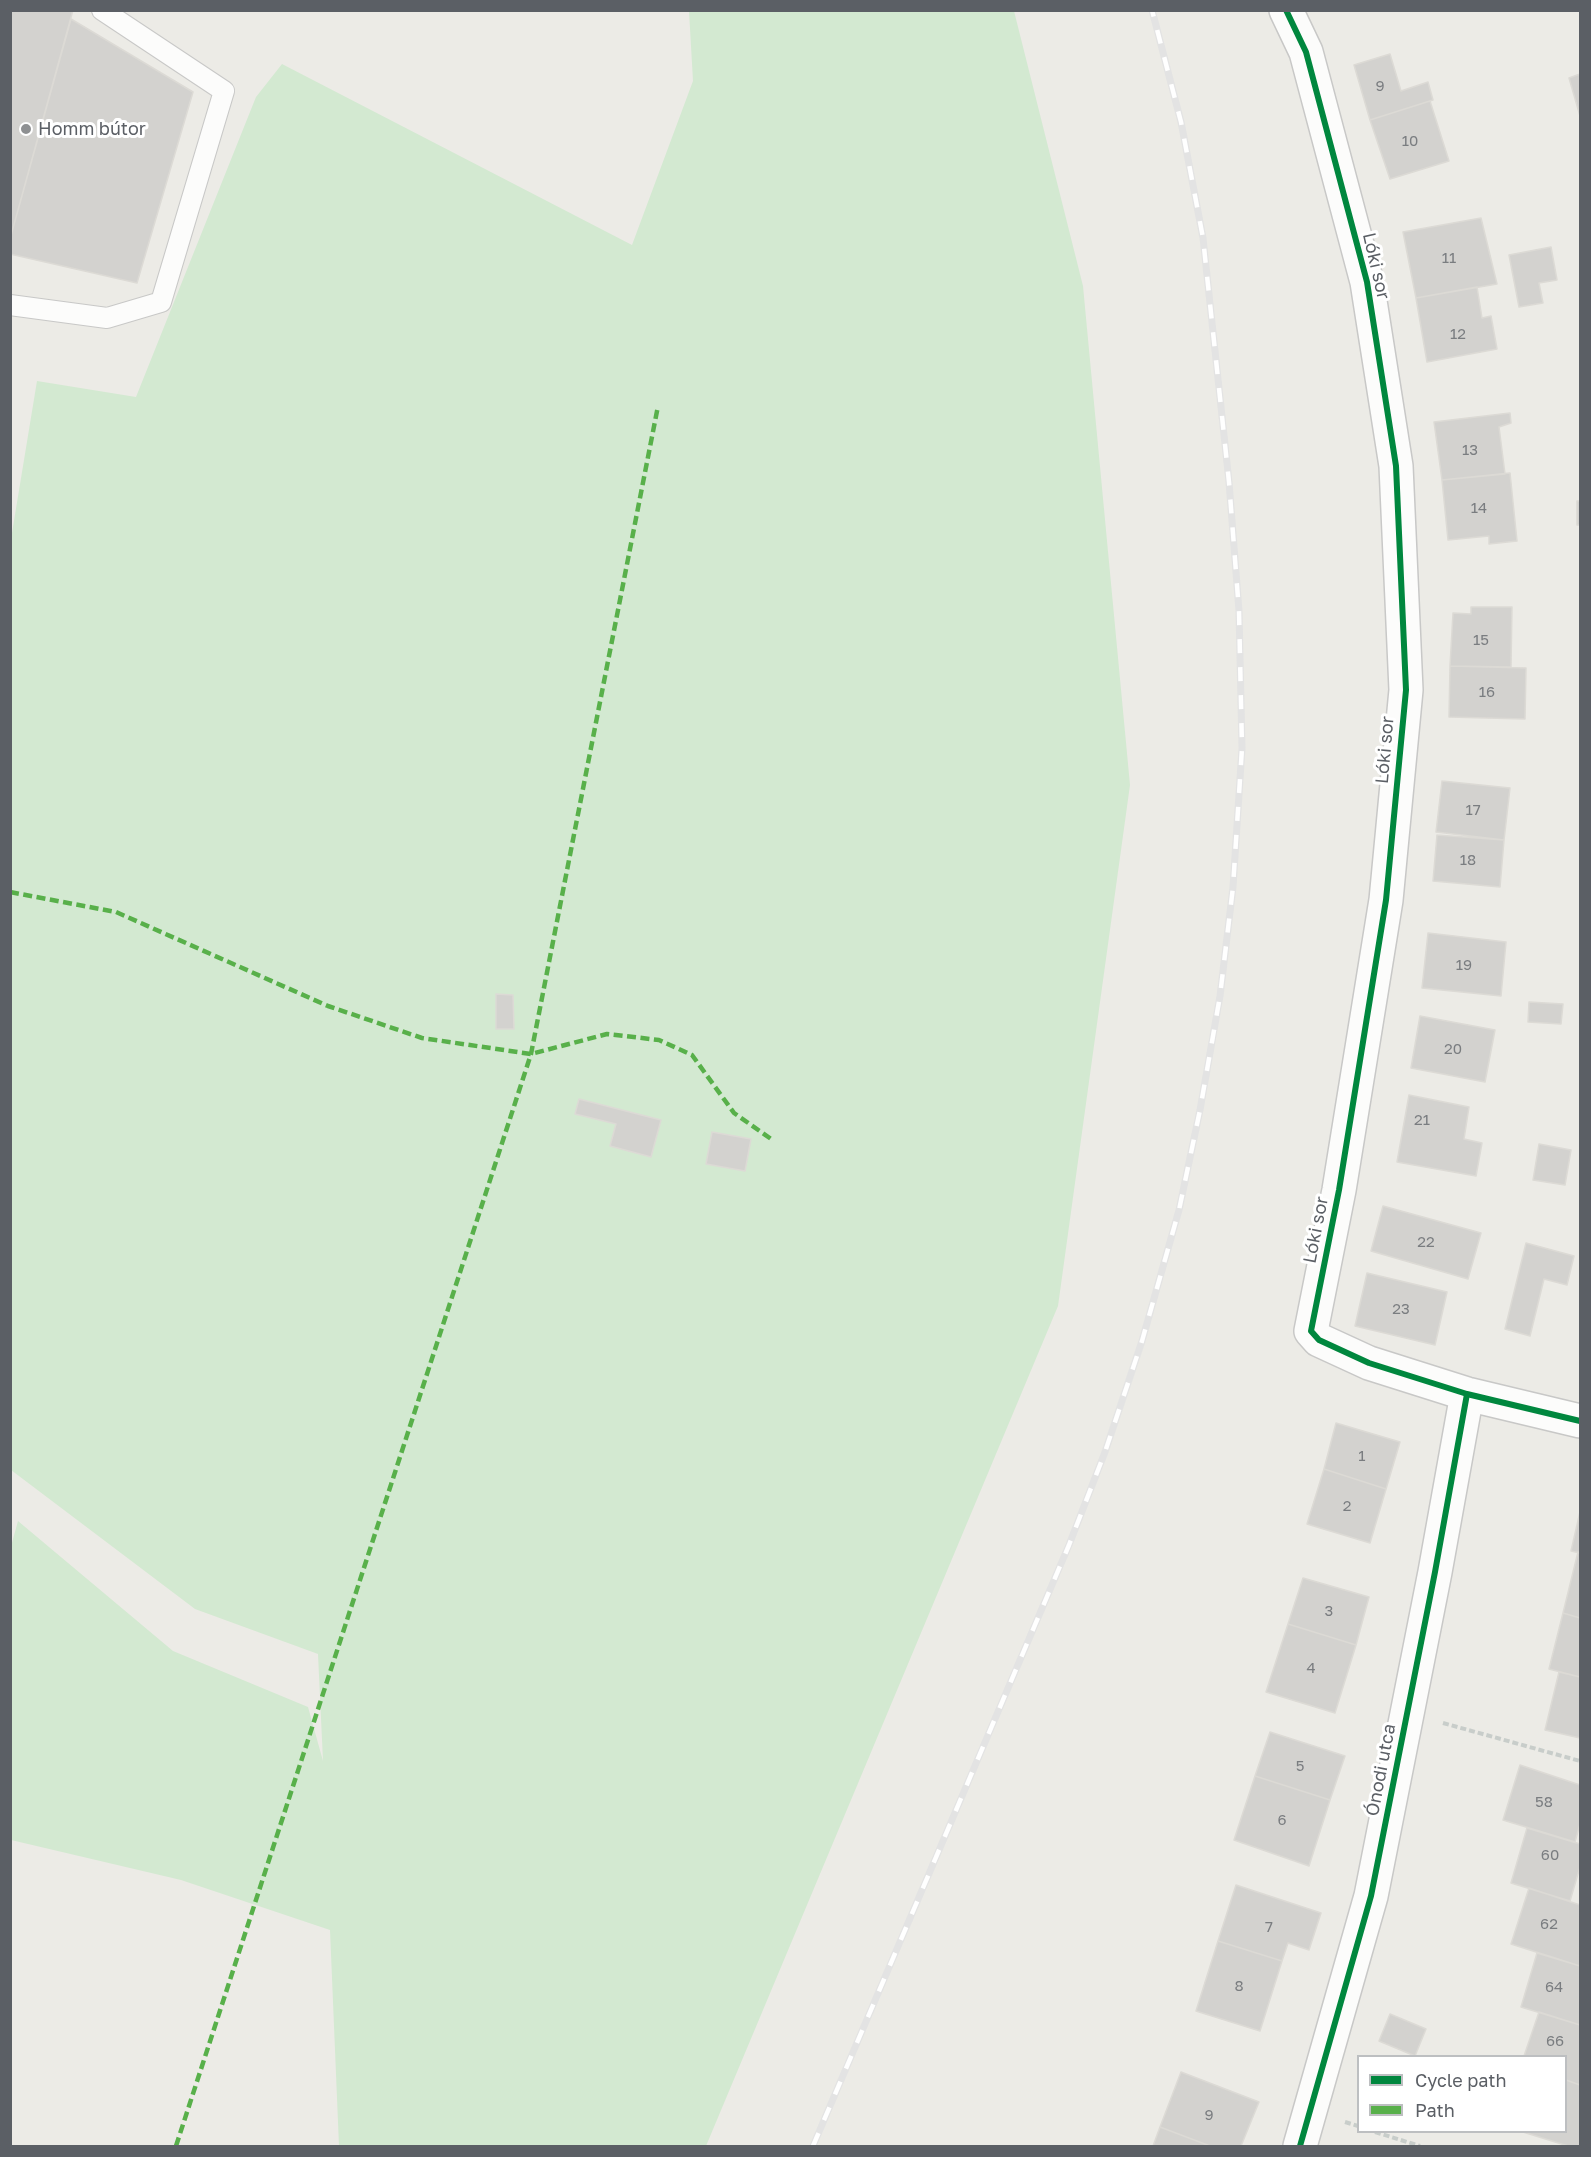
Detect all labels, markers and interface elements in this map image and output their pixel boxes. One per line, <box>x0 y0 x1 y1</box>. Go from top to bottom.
house number: 9 <box>1375 77 1385 95</box>
place label: Homm bútor <box>38 118 146 140</box>
marker: Homm bútor <box>19 122 33 136</box>
house number: 10 <box>1402 132 1418 150</box>
street label: Lóki sor <box>1358 231 1394 301</box>
house number: 11 <box>1442 249 1456 267</box>
house number: 12 <box>1450 325 1466 343</box>
house number: 13 <box>1462 441 1478 459</box>
house number: 14 <box>1471 499 1487 517</box>
house number: 15 <box>1473 631 1489 649</box>
house number: 16 <box>1479 683 1495 701</box>
street label: Lóki sor <box>1371 715 1399 785</box>
house number: 17 <box>1465 801 1481 819</box>
house number: 18 <box>1460 851 1476 869</box>
house number: 19 <box>1456 956 1472 974</box>
house number: 20 <box>1444 1040 1462 1058</box>
house number: 21 <box>1414 1111 1430 1129</box>
street label: Lóki sor <box>1299 1195 1333 1265</box>
house number: 22 <box>1417 1233 1435 1251</box>
house number: 23 <box>1392 1300 1410 1318</box>
house number: 1 <box>1358 1447 1366 1465</box>
house number: 2 <box>1343 1497 1351 1515</box>
house number: 3 <box>1325 1602 1333 1620</box>
house number: 4 <box>1306 1659 1316 1677</box>
street label: Ónodi utca <box>1361 1722 1401 1818</box>
house number: 5 <box>1296 1757 1304 1775</box>
house number: 58 <box>1535 1793 1553 1811</box>
house number: 6 <box>1277 1811 1287 1829</box>
house number: 60 <box>1541 1846 1559 1864</box>
house number: 62 <box>1540 1915 1558 1933</box>
house number: 7 <box>1265 1918 1273 1936</box>
house number: 8 <box>1234 1977 1244 1995</box>
house number: 64 <box>1545 1978 1563 1996</box>
house number: 66 <box>1546 2032 1564 2050</box>
legend <box>1357 2055 1567 2133</box>
text: Cycle path <box>1415 2069 1507 2091</box>
text: Path <box>1415 2099 1455 2121</box>
house number: 9 <box>1204 2106 1214 2124</box>

